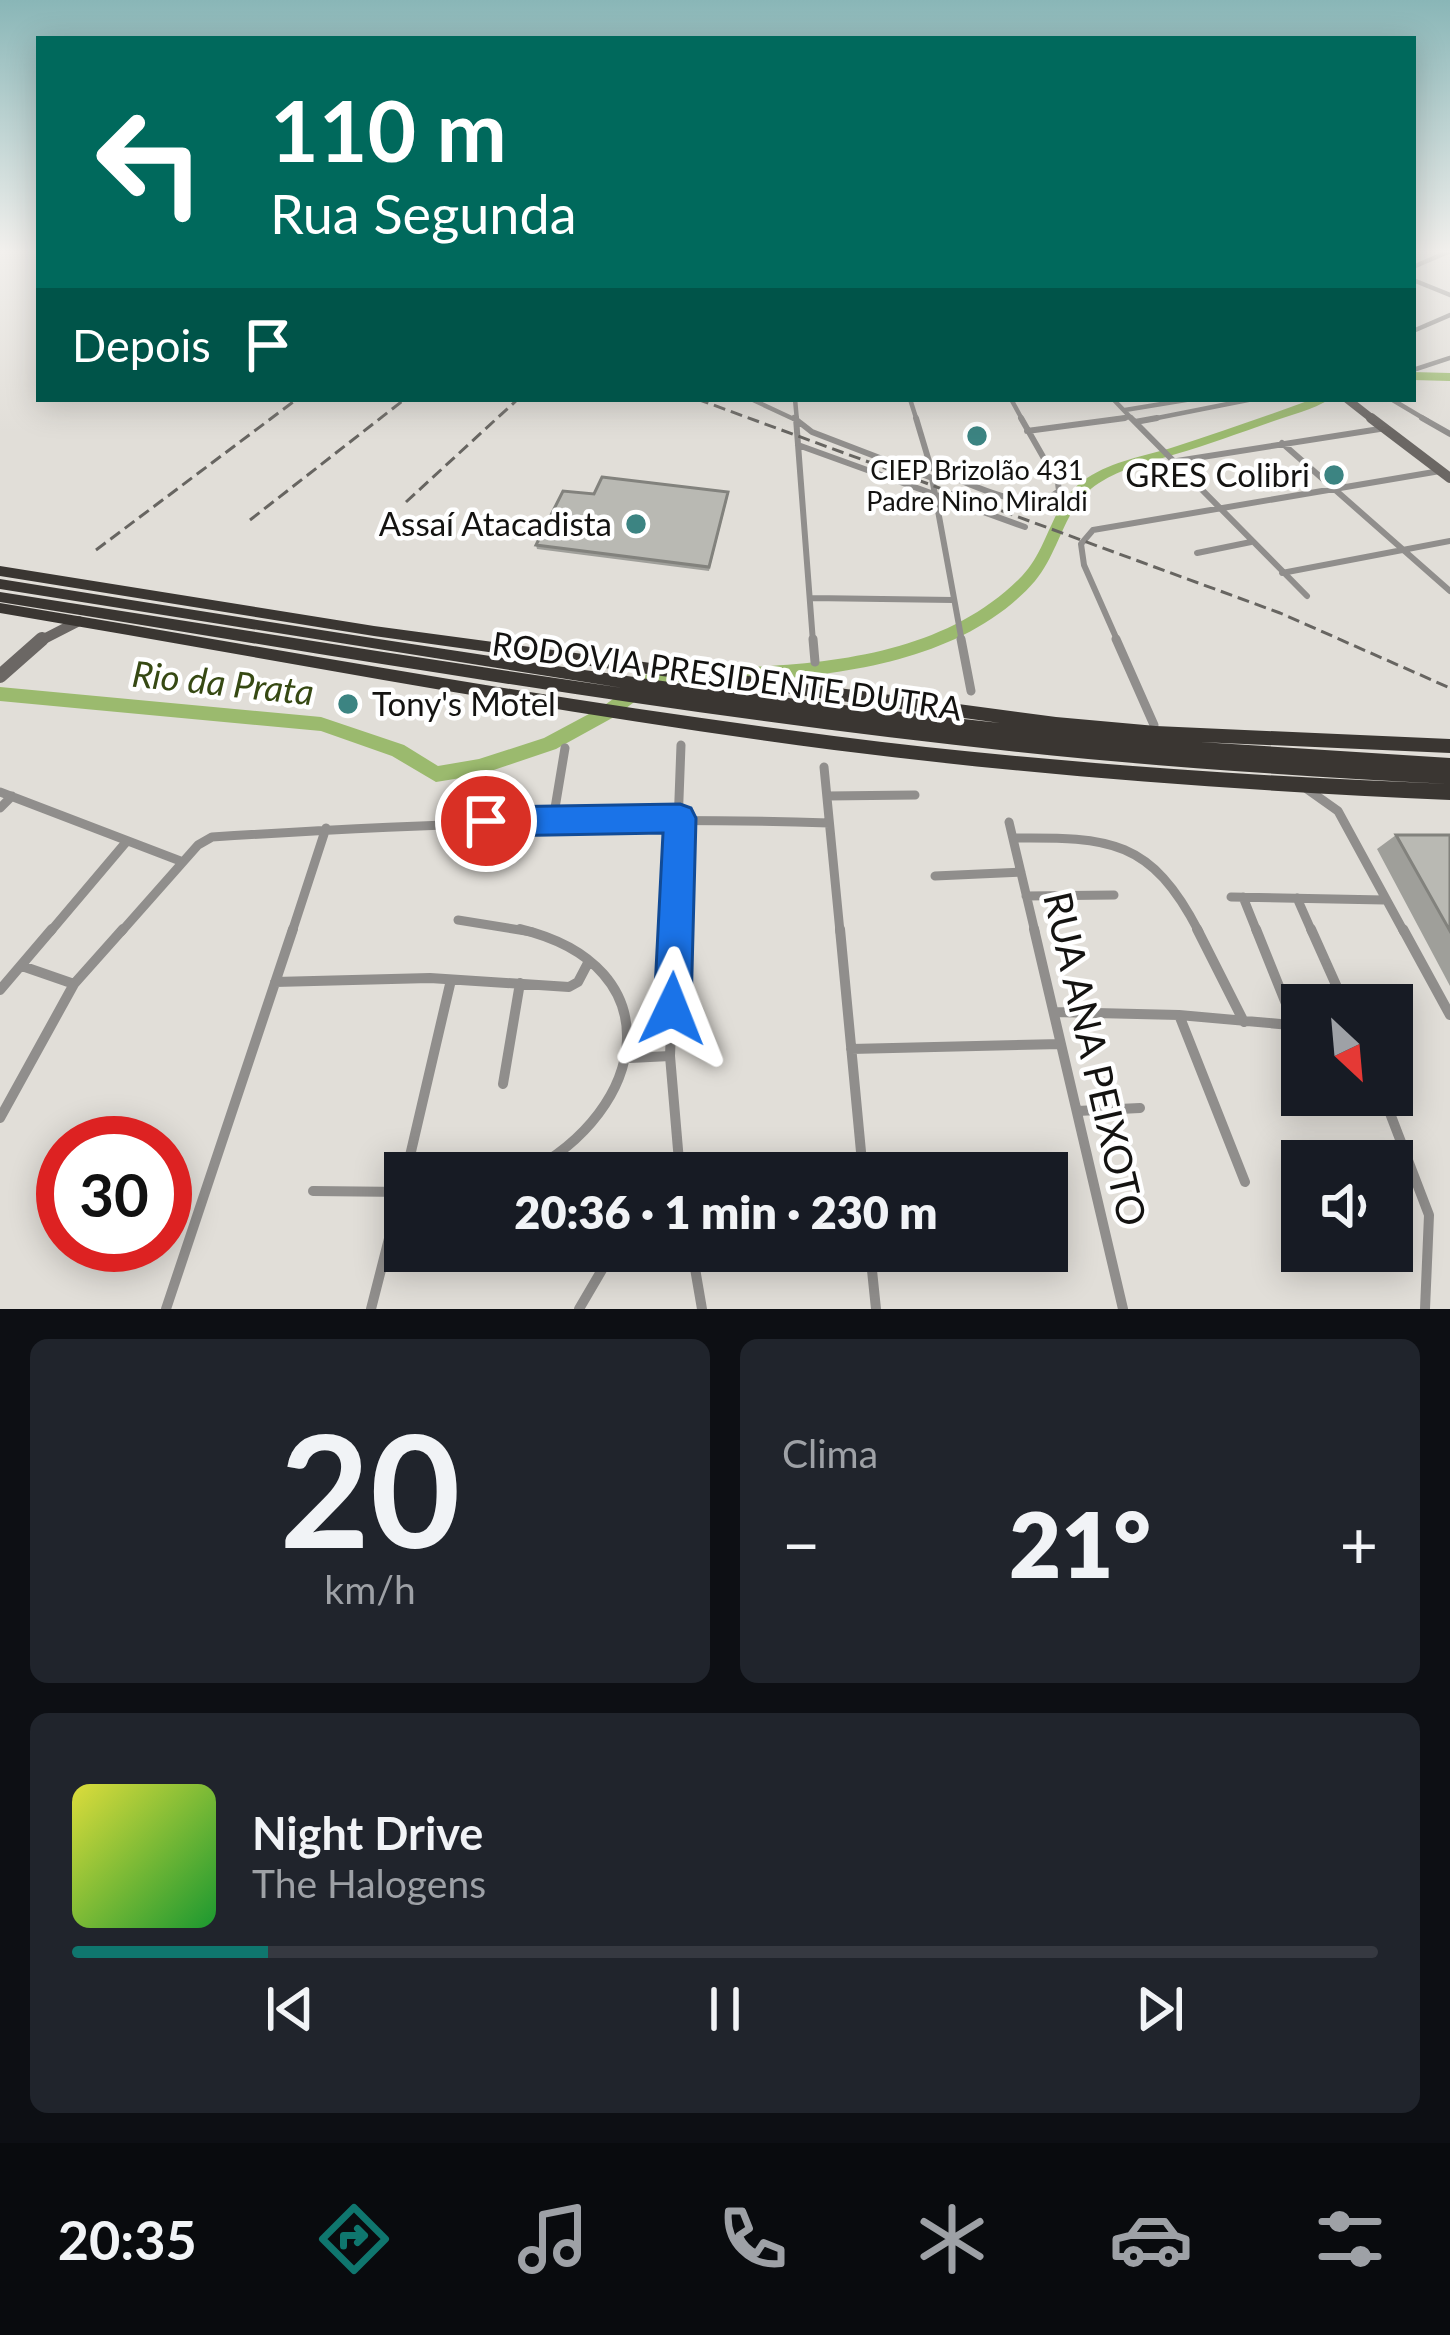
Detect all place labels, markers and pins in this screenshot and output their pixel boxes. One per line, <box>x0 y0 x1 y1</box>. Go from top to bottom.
marker: CIEP Brizolão 431 Padre Nino Miraldi <box>964 423 990 449</box>
place label: CIEP Brizolão 431 Padre Nino Miraldi <box>866 453 1088 517</box>
place label: GRES Colibri <box>1125 454 1310 494</box>
marker: GRES Colibri <box>1321 462 1347 488</box>
place label: Assaí Atacadista <box>379 503 612 543</box>
marker: Assaí Atacadista <box>623 511 649 537</box>
place label: Tony's Motel <box>372 683 556 723</box>
marker: Tony's Motel <box>335 691 361 717</box>
pin <box>435 770 537 872</box>

